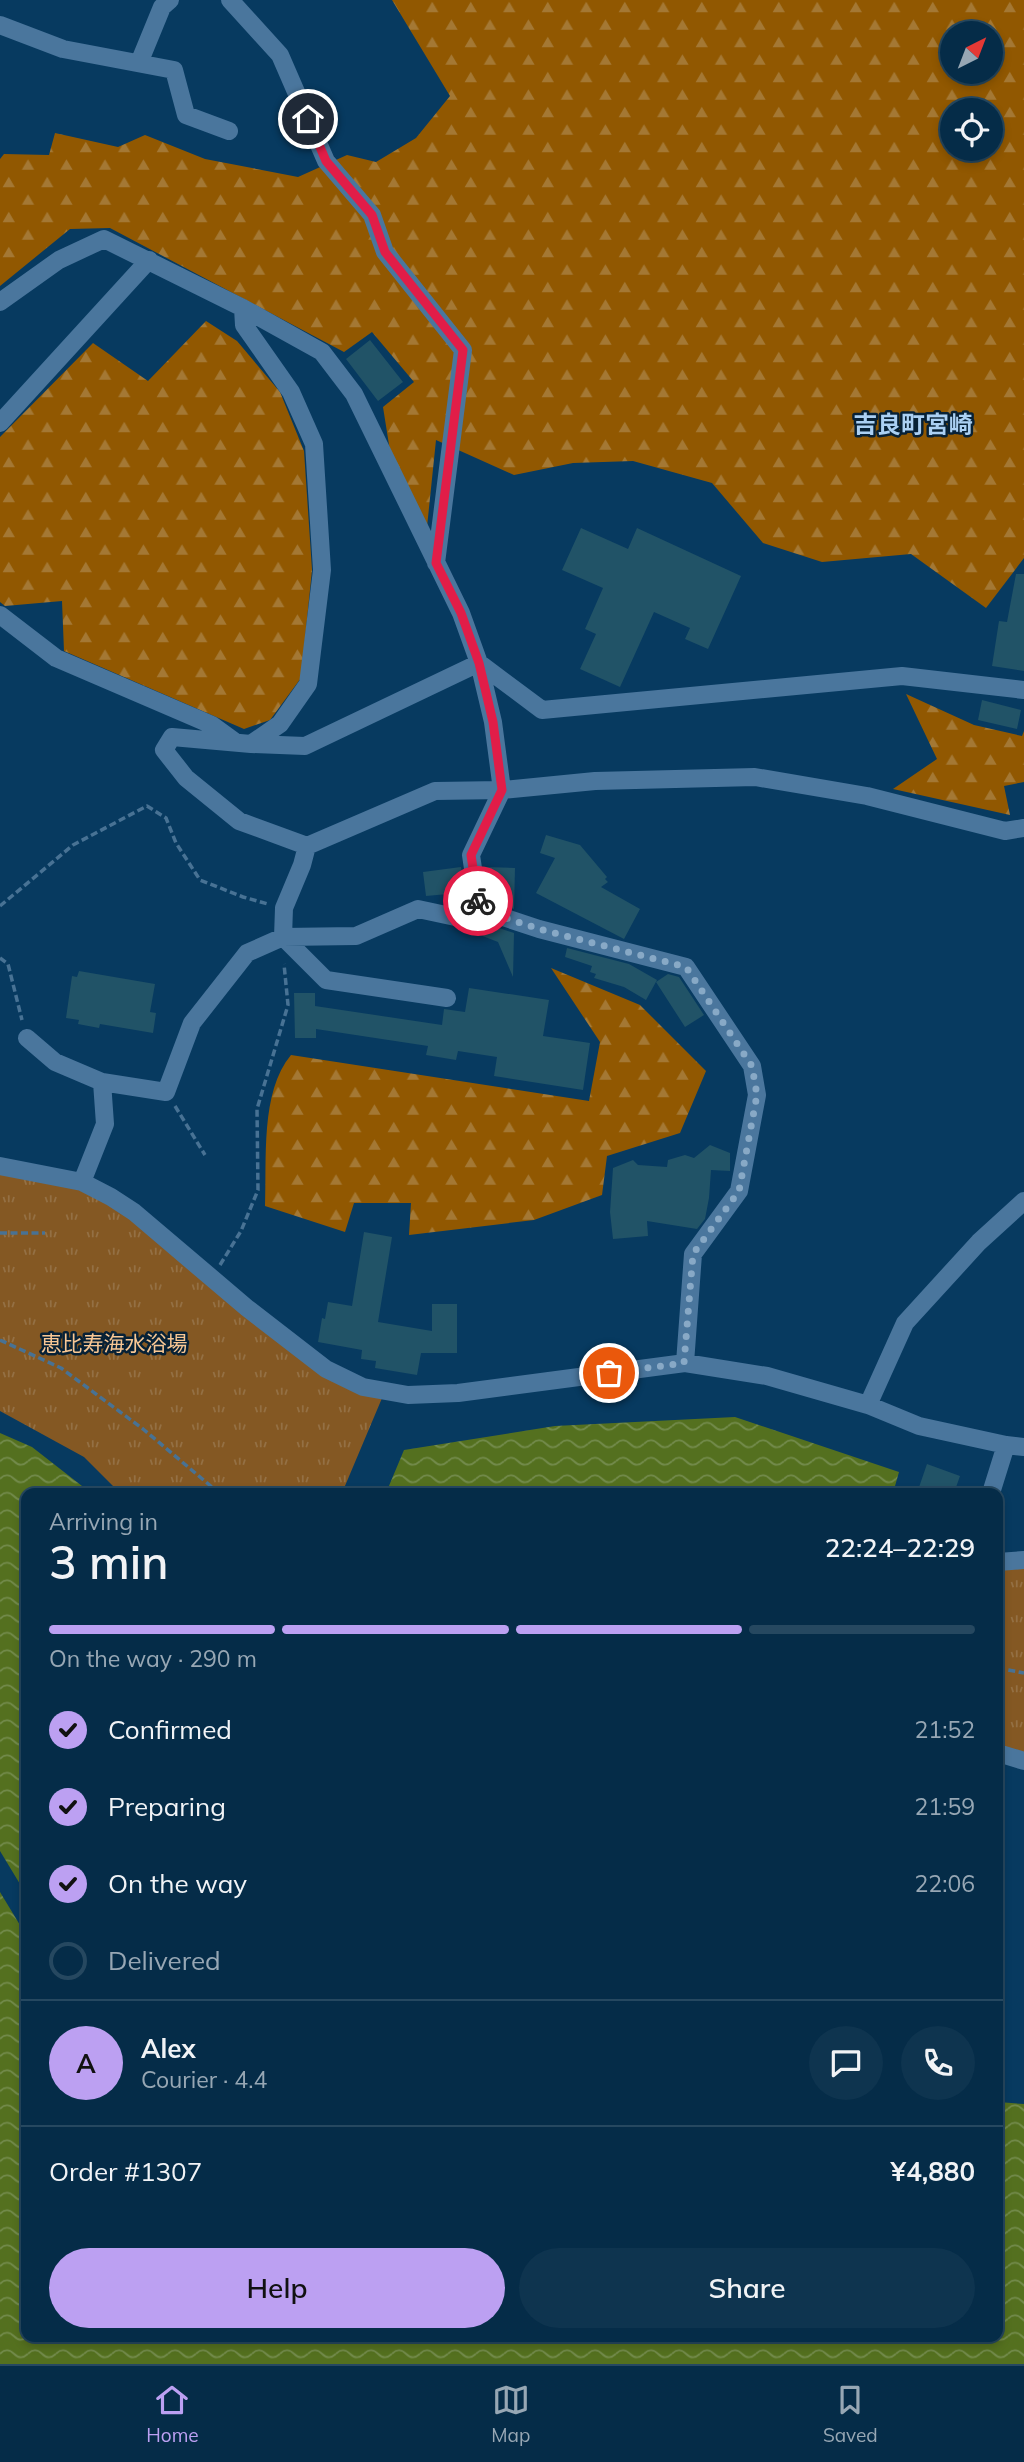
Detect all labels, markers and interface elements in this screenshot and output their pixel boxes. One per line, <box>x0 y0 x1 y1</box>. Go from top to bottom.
north arrow <box>940 21 1003 84</box>
map controls <box>940 21 1003 161</box>
pin <box>278 89 338 149</box>
button: locate <box>940 98 1003 161</box>
icon: home <box>289 100 327 138</box>
district label: 吉良町宮崎 <box>853 409 973 439</box>
courier <box>443 866 513 936</box>
icon: bike <box>459 882 497 920</box>
park label: 恵比寿海水浴場 <box>41 1330 188 1356</box>
pin <box>579 1343 639 1403</box>
icon: bag <box>590 1354 628 1392</box>
text: Arriving in <box>49 1507 158 1536</box>
text: 22:24–22:29 <box>825 1531 975 1564</box>
text: 3 min <box>49 1533 168 1591</box>
text: On the way · 290 m <box>49 1644 257 1673</box>
icon: check <box>49 1711 87 1749</box>
text: Confirmed <box>108 1713 232 1746</box>
text: 21:52 <box>915 1715 975 1744</box>
icon: check <box>49 1788 87 1826</box>
text: Preparing <box>108 1790 226 1823</box>
text: 21:59 <box>915 1792 975 1821</box>
icon: check <box>49 1865 87 1903</box>
text: On the way <box>108 1867 247 1900</box>
text: 22:06 <box>915 1869 975 1898</box>
text: Delivered <box>108 1944 221 1977</box>
button: chat <box>809 2026 883 2100</box>
button: phone <box>901 2026 975 2100</box>
text: Alex <box>141 2032 196 2065</box>
text: A <box>76 2047 96 2080</box>
text: Courier · 4.4 <box>141 2065 267 2094</box>
text: Order #1307 <box>49 2155 202 2188</box>
text: ¥4,880 <box>891 2155 975 2188</box>
button: Help <box>49 2248 505 2328</box>
button: Share <box>519 2248 975 2328</box>
tab: Home <box>146 2381 199 2447</box>
tab: Map <box>491 2381 530 2447</box>
tab: Saved <box>823 2381 878 2447</box>

